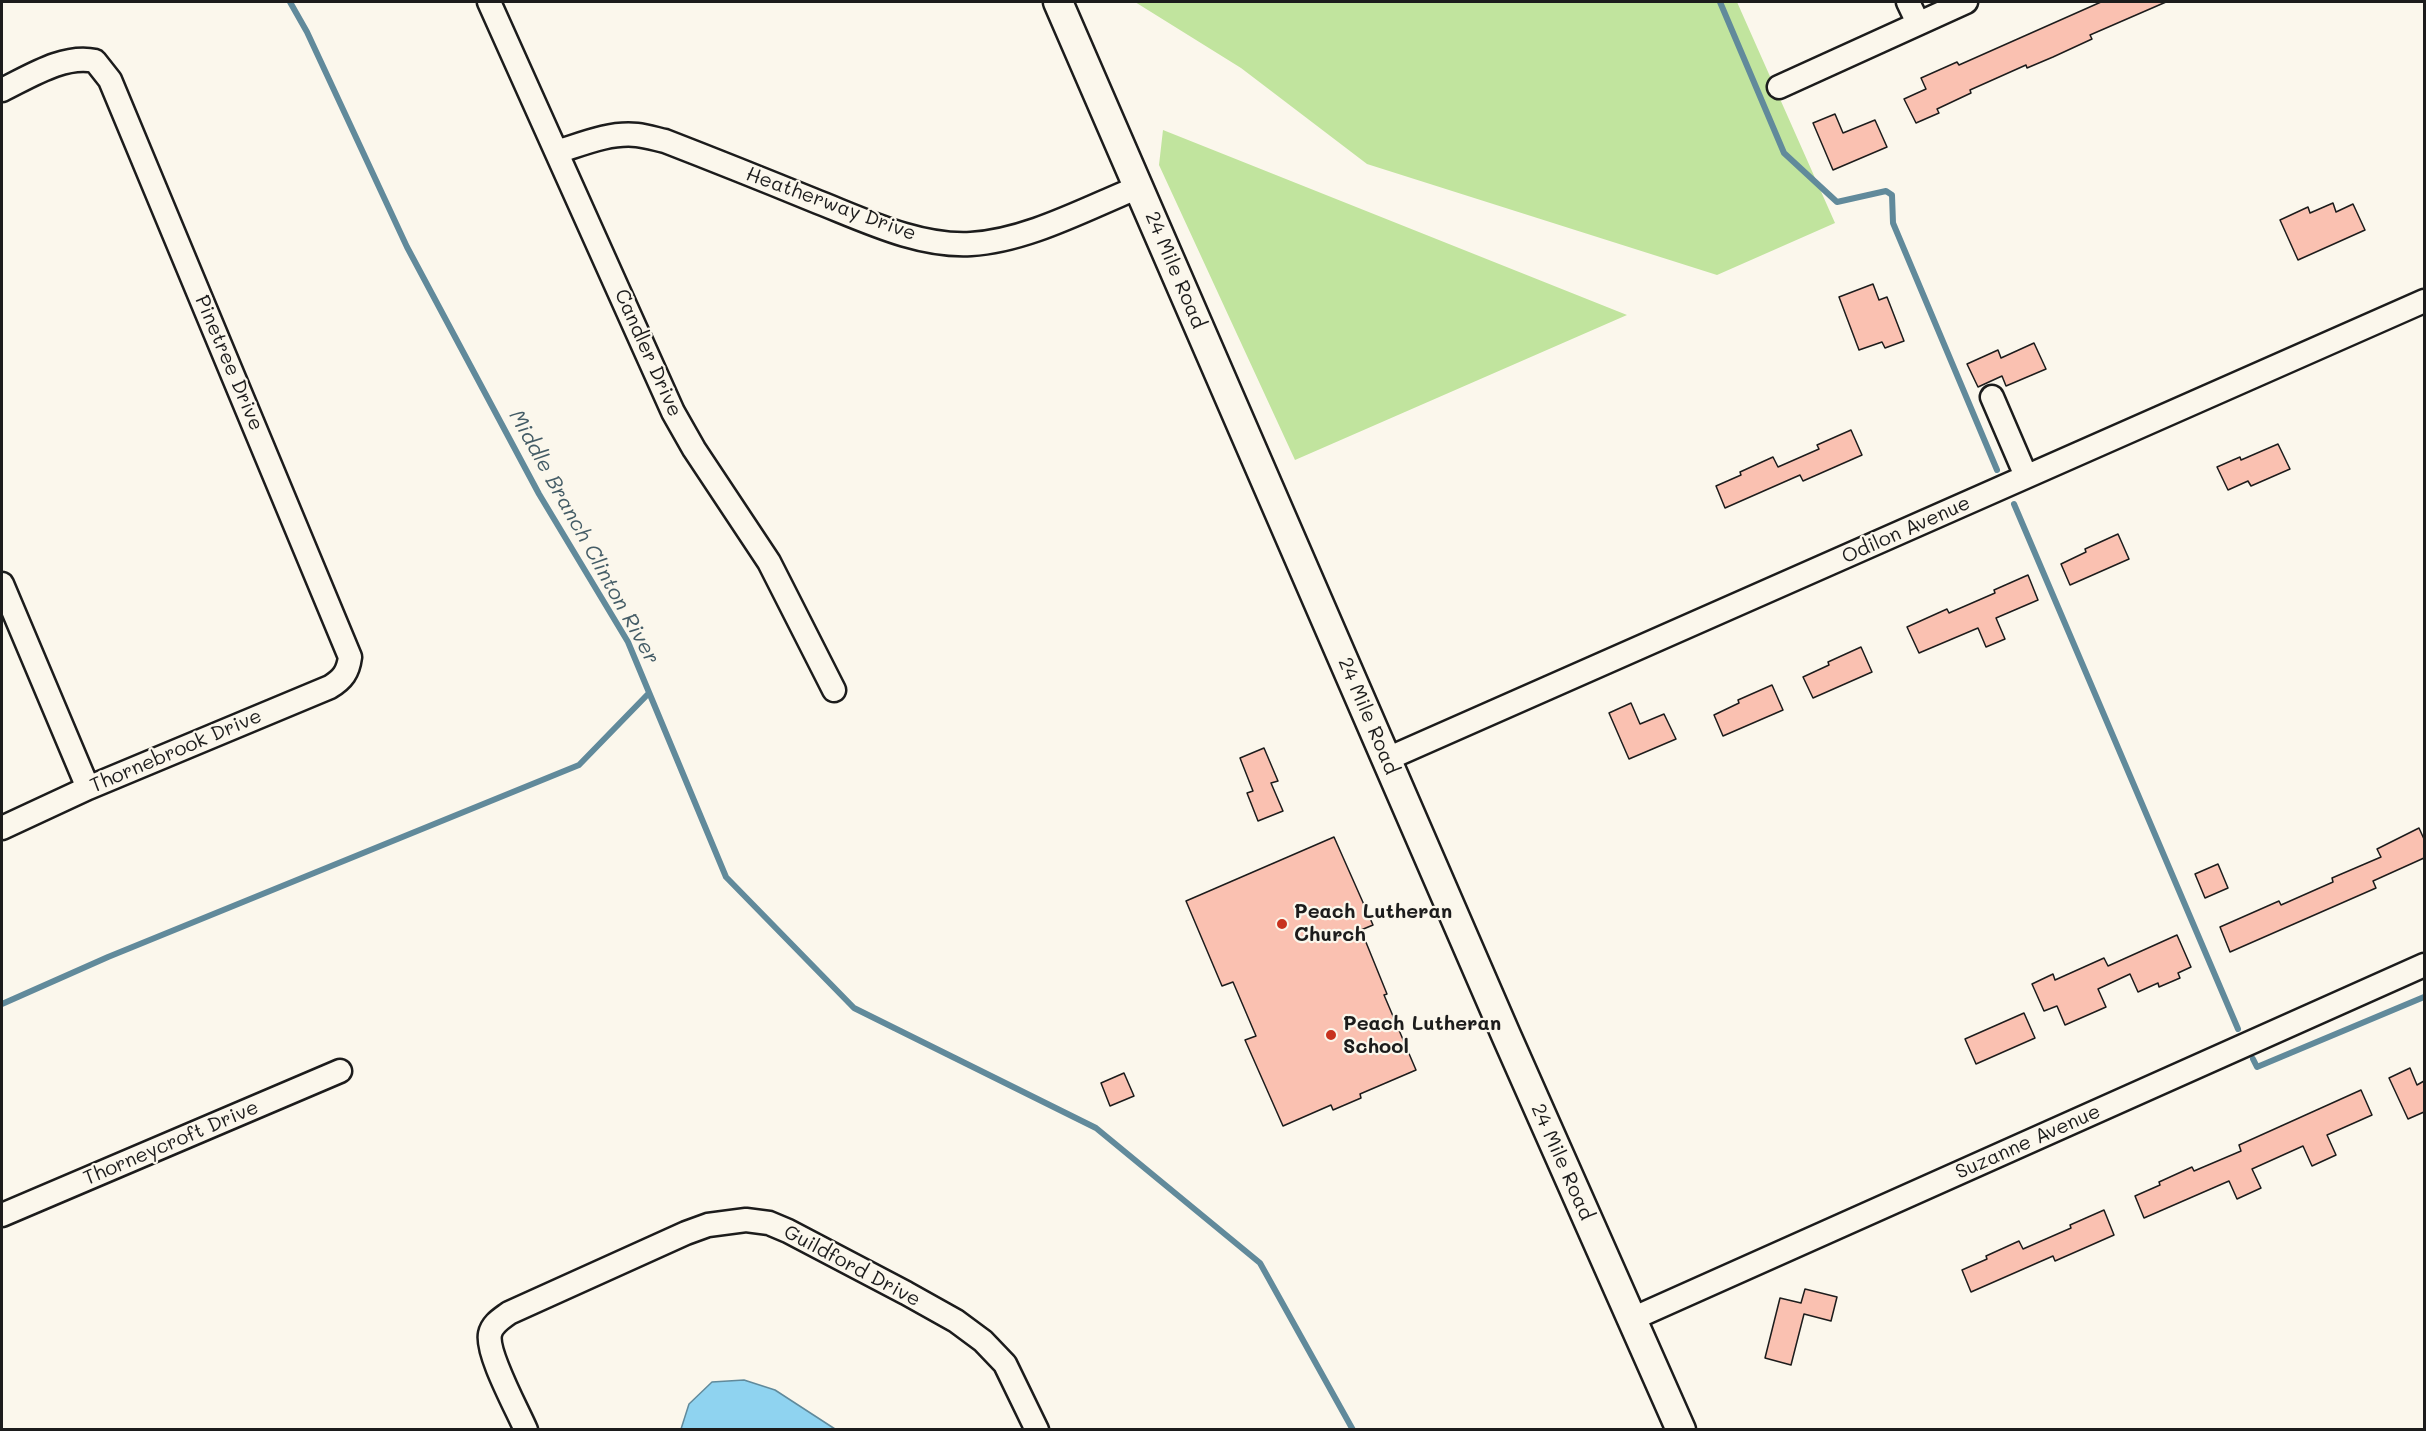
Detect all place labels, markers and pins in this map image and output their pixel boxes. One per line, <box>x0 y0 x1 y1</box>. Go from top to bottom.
place label: Peach Lutheran Church <box>1294 900 1452 947</box>
marker: Peach Lutheran Church <box>1275 917 1289 931</box>
place label: Peach Lutheran School <box>1343 1012 1501 1059</box>
marker: Peach Lutheran School <box>1324 1028 1338 1042</box>

